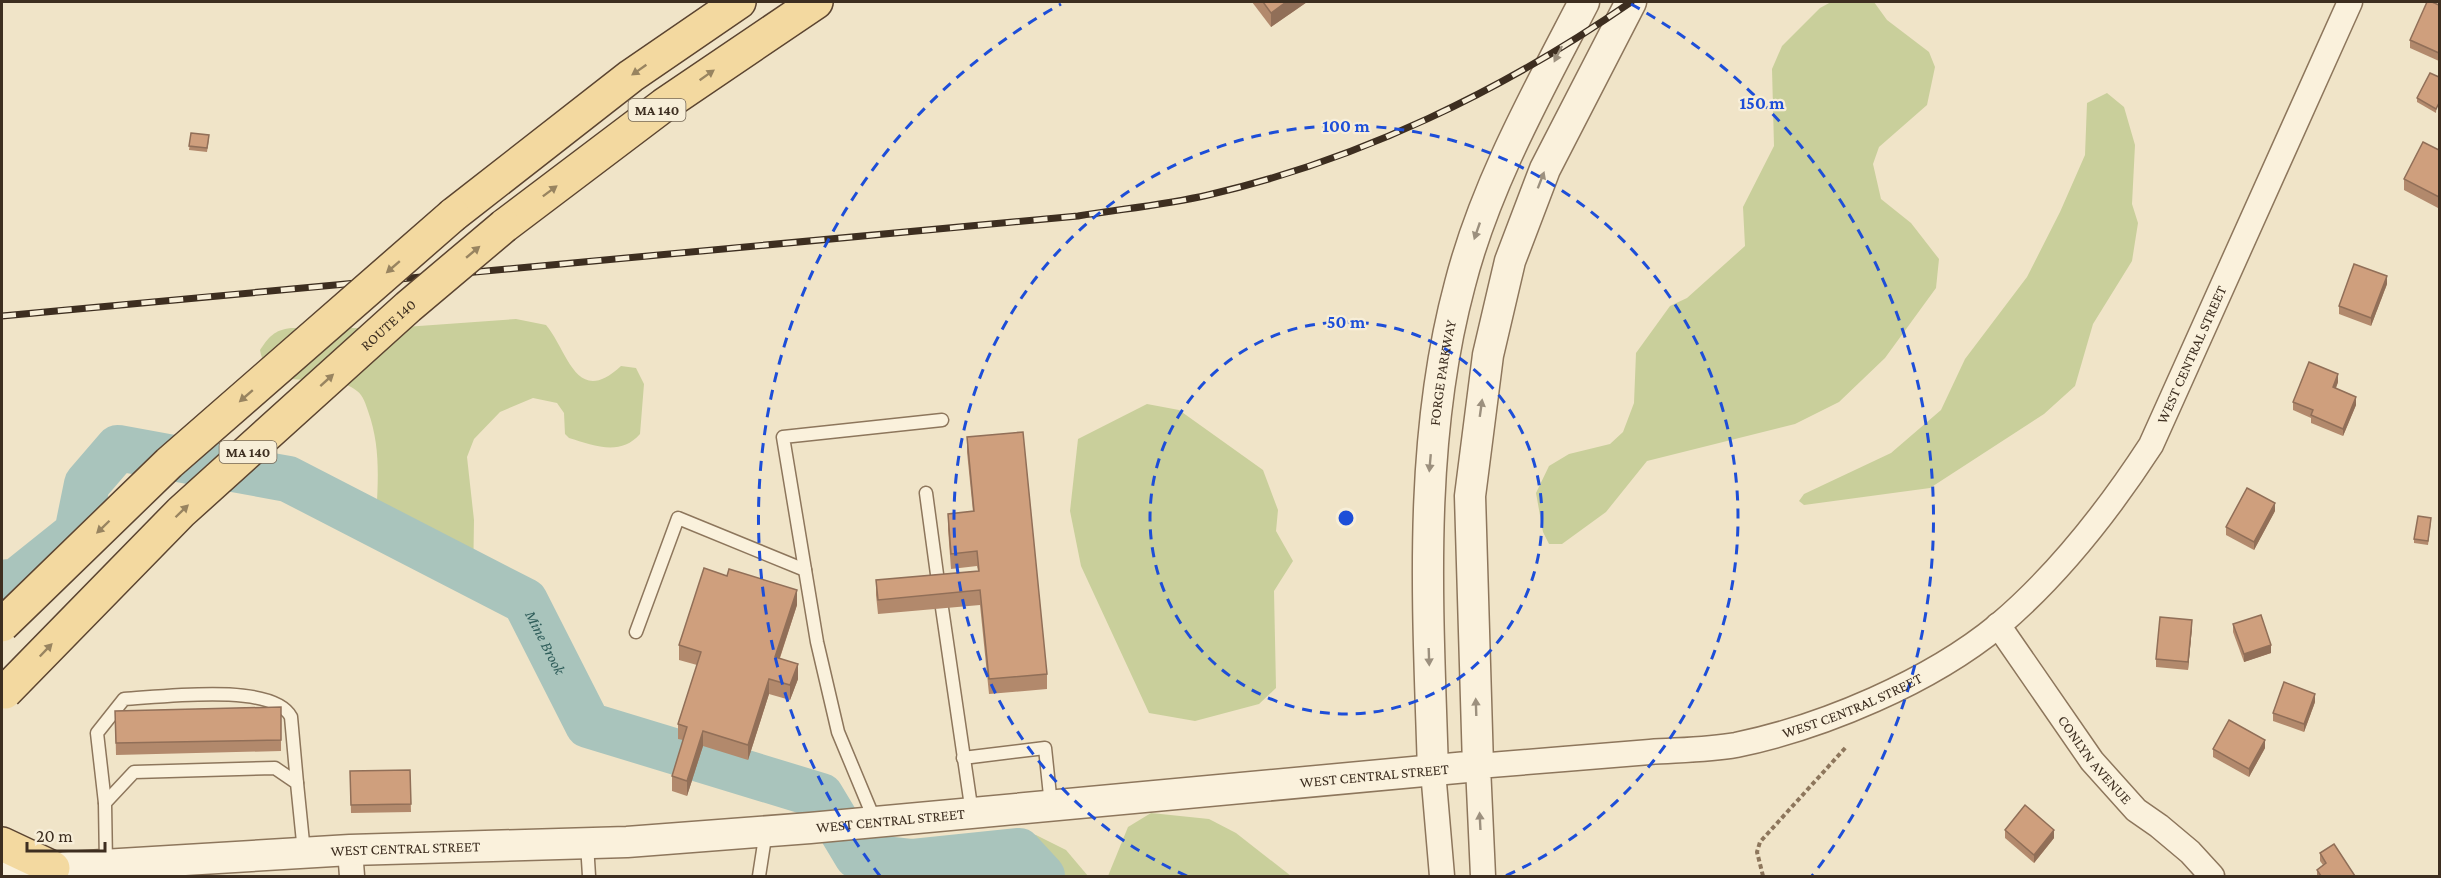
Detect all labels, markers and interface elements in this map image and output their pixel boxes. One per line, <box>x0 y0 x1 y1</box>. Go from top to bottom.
one-way arrow <box>1553 45 1562 62</box>
one-way arrow <box>632 64 648 76</box>
one-way arrow <box>698 69 714 81</box>
text: 150 m <box>1739 93 1785 113</box>
road number: MA 140 <box>628 99 686 121</box>
text: 100 m <box>1322 116 1370 136</box>
one-way arrow <box>1536 171 1546 189</box>
one-way arrow <box>542 184 558 197</box>
one-way arrow <box>1472 222 1482 240</box>
one-way arrow <box>465 245 481 258</box>
one-way arrow <box>386 260 401 273</box>
street label: WEST CENTRAL STREET <box>2154 283 2230 426</box>
street label: ROUTE 140 <box>358 296 419 354</box>
text: 50 m <box>1327 312 1366 332</box>
street label: FORGE PARKWAY <box>1427 318 1459 427</box>
one-way arrow <box>319 374 334 387</box>
one-way arrow <box>239 389 254 402</box>
one-way arrow <box>1477 399 1486 418</box>
road number: MA 140 <box>220 441 276 463</box>
one-way arrow <box>1425 453 1435 472</box>
one-way arrow <box>175 505 189 519</box>
centre of rings <box>1336 508 1356 528</box>
one-way arrow <box>96 520 110 534</box>
water label: Mine Brook <box>522 607 569 678</box>
one-way arrow <box>38 644 52 658</box>
one-way arrow <box>1425 648 1434 667</box>
street label: WEST CENTRAL STREET <box>1780 670 1925 741</box>
one-way arrow <box>1471 698 1480 717</box>
street label: CONLYN AVENUE <box>2055 712 2135 807</box>
street label: WEST CENTRAL STREET <box>1299 761 1450 790</box>
street label: WEST CENTRAL STREET <box>815 806 966 835</box>
one-way arrow <box>1476 812 1485 831</box>
scale bar <box>27 815 105 853</box>
text: 20 m <box>36 826 73 846</box>
street label: WEST CENTRAL STREET <box>330 838 480 859</box>

